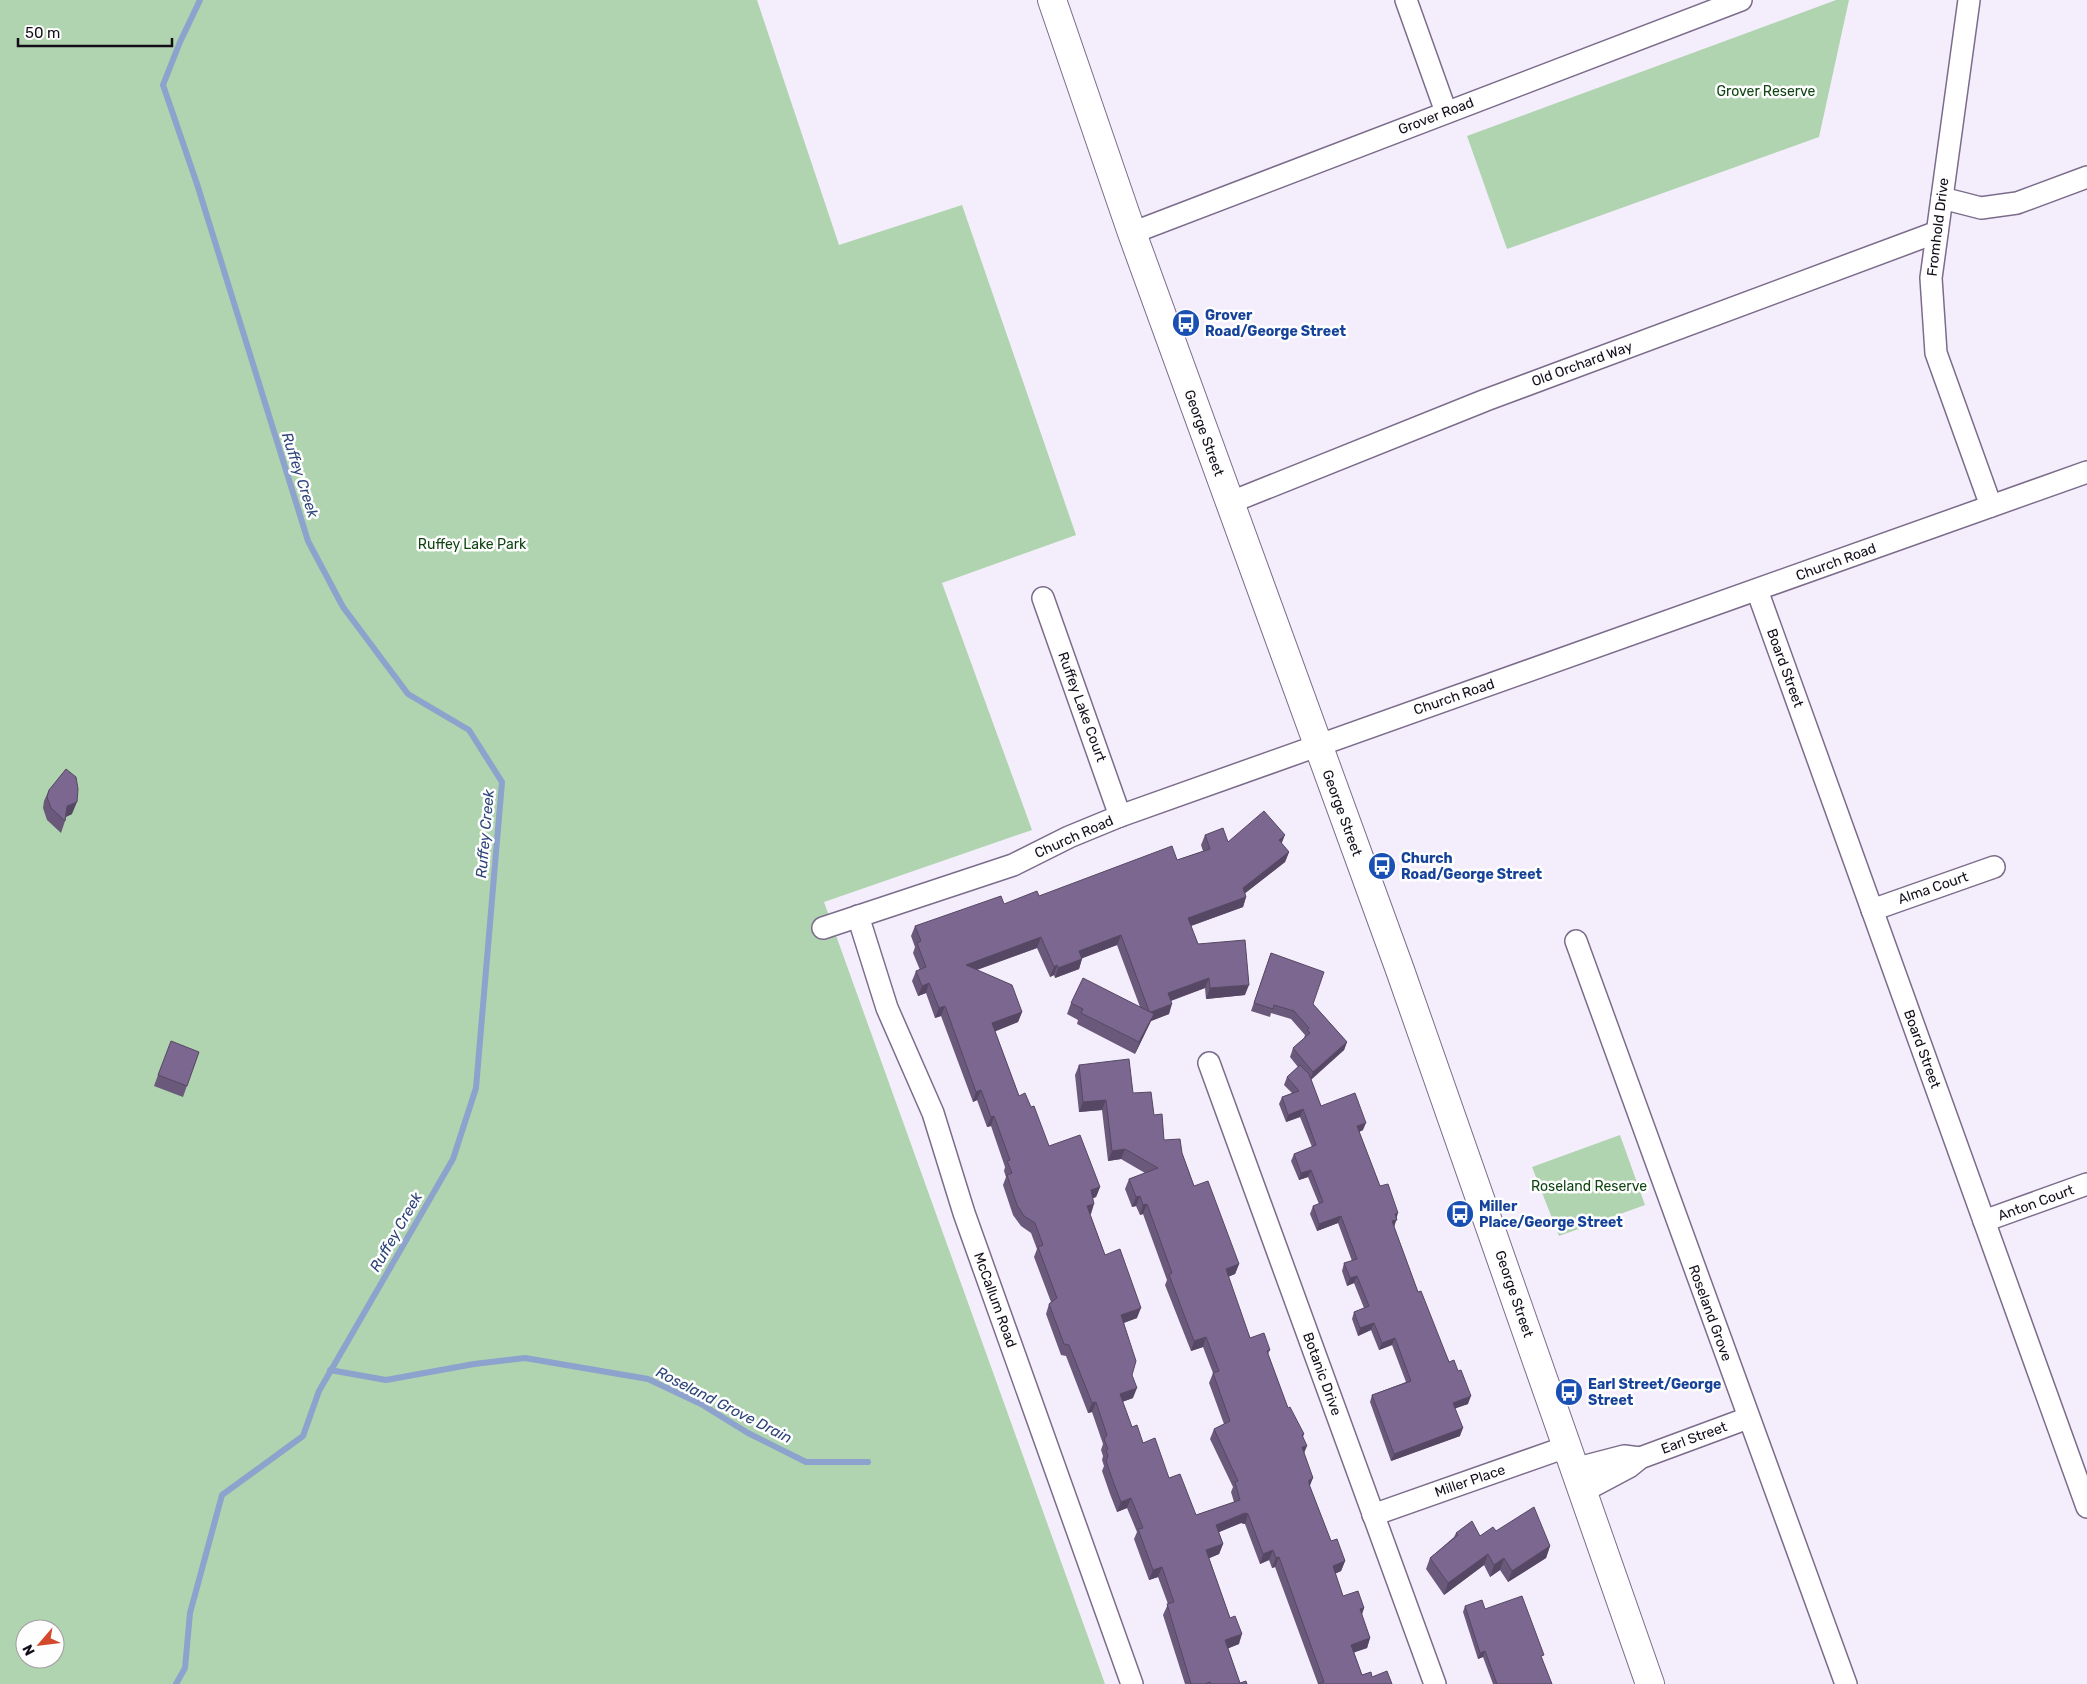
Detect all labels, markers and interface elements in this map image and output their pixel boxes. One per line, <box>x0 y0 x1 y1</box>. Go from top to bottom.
scale bar <box>18 15 171 47</box>
text: 50 m <box>25 24 60 42</box>
park label: Grover Reserve <box>1717 83 1816 100</box>
street label: Grover Road <box>1396 94 1476 138</box>
street label: Fromhold Drive <box>1924 177 1952 277</box>
place label: Grover Road/George Street <box>1205 307 1346 340</box>
bus stop icon: Grover Road/George Street <box>1171 308 1201 338</box>
street label: Old Orchard Way <box>1529 338 1635 390</box>
street label: George Street <box>1181 387 1228 479</box>
water label: Ruffey Creek <box>278 430 322 520</box>
park label: Ruffey Lake Park <box>418 536 527 553</box>
street label: Church Road <box>1793 540 1879 584</box>
street label: Board Street <box>1763 626 1807 710</box>
street label: Ruffey Lake Court <box>1054 650 1110 765</box>
street label: Church Road <box>1411 675 1497 719</box>
street label: George Street <box>1319 767 1366 859</box>
water label: Ruffey Creek <box>472 789 498 879</box>
street label: Church Road <box>1032 812 1116 862</box>
place label: Church Road/George Street <box>1401 850 1542 883</box>
bus stop icon: Church Road/George Street <box>1367 851 1397 881</box>
street label: Alma Court <box>1896 868 1971 908</box>
street label: Board Street <box>1900 1007 1944 1091</box>
park label: Roseland Reserve <box>1531 1178 1647 1195</box>
street label: Anton Court <box>1996 1181 2077 1225</box>
water label: Ruffey Creek <box>366 1189 426 1275</box>
place label: Miller Place/George Street <box>1479 1198 1623 1231</box>
bus stop icon: Miller Place/George Street <box>1445 1199 1475 1229</box>
street label: George Street <box>1491 1248 1537 1340</box>
street label: McCallum Road <box>970 1250 1020 1350</box>
street label: Roseland Grove <box>1685 1262 1735 1364</box>
street label: Botanic Drive <box>1299 1330 1345 1418</box>
water label: Roseland Grove Drain <box>653 1363 795 1447</box>
place label: Earl Street/George Street <box>1588 1376 1721 1409</box>
bus stop icon: Earl Street/George Street <box>1554 1377 1584 1407</box>
street label: Earl Street <box>1659 1418 1730 1458</box>
street label: Miller Place <box>1433 1461 1508 1501</box>
north arrow <box>15 1619 65 1669</box>
text: N <box>19 1641 39 1658</box>

